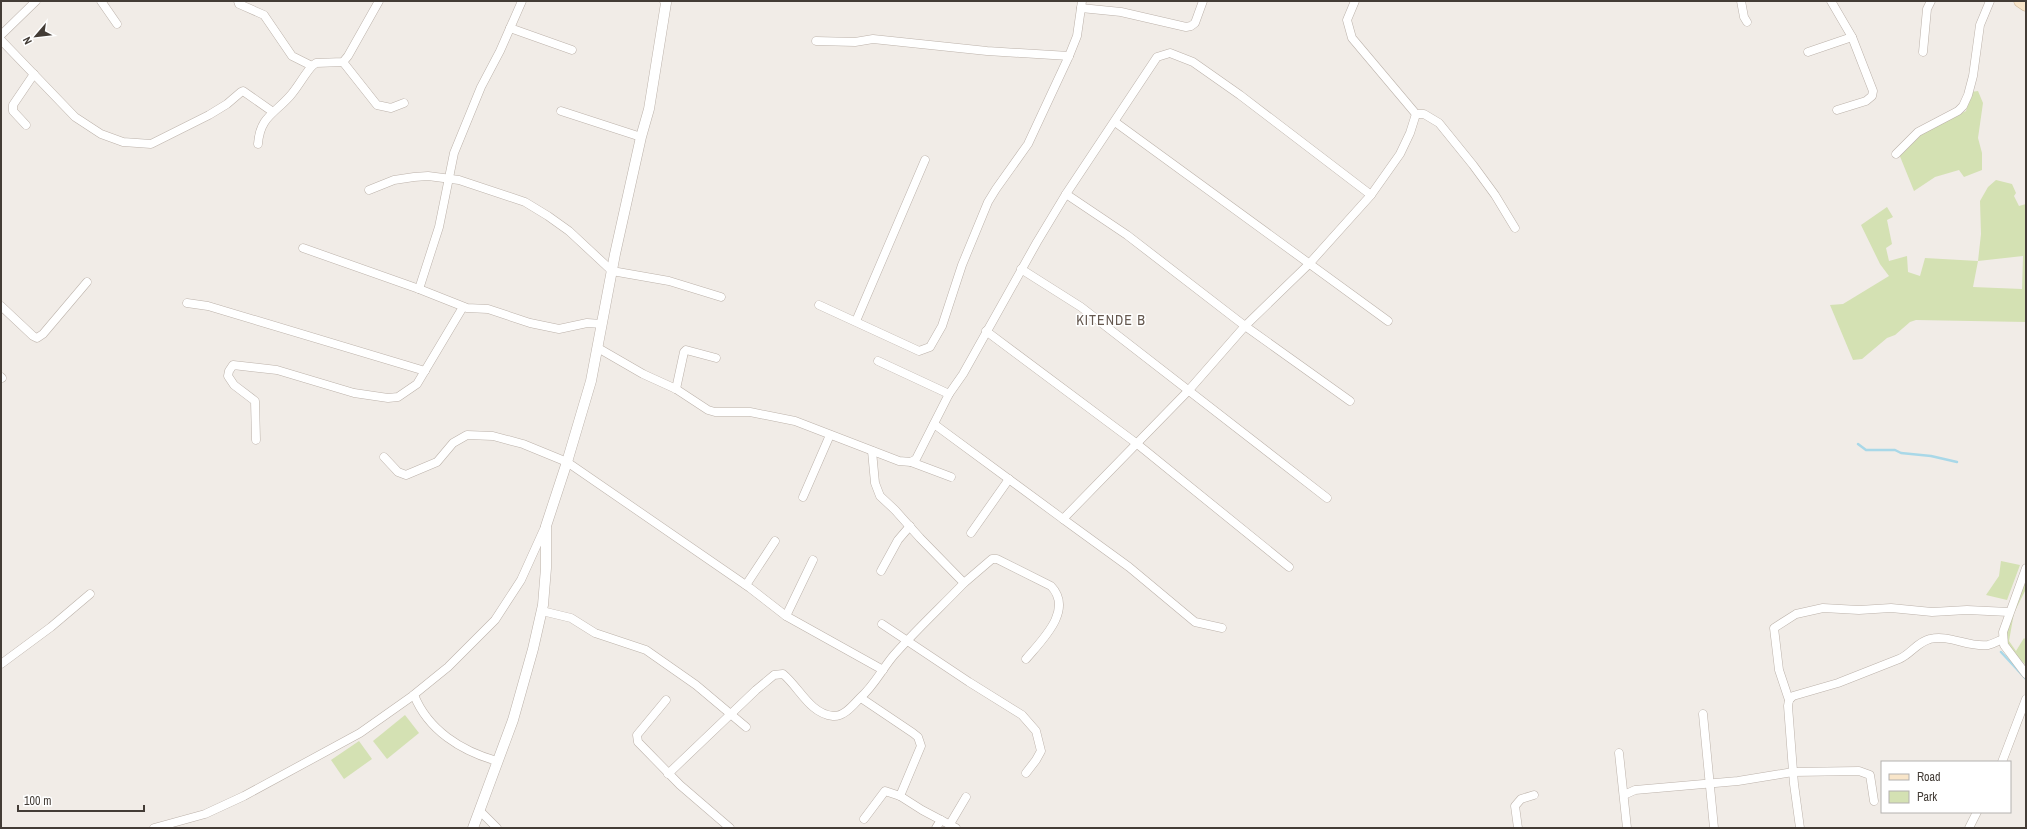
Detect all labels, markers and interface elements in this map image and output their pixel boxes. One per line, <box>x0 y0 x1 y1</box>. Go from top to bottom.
north arrow <box>16 16 56 56</box>
text: N <box>19 35 35 47</box>
district label: KITENDE B <box>1076 311 1146 329</box>
legend <box>1881 761 2011 813</box>
text: Road <box>1917 769 1941 785</box>
scale bar <box>18 787 144 813</box>
text: Park <box>1917 789 1937 805</box>
text: 100 m <box>24 793 51 809</box>

